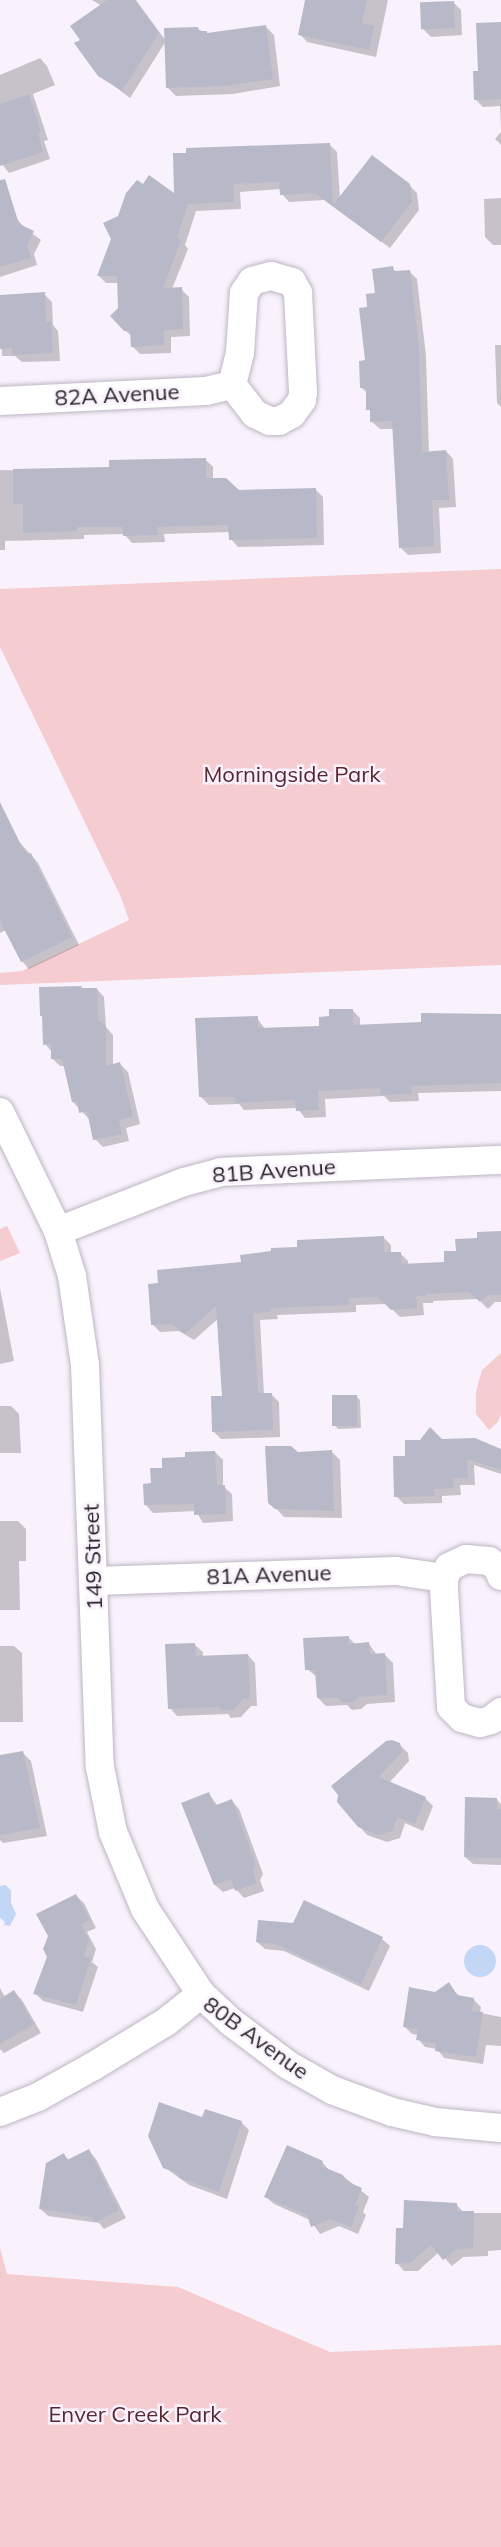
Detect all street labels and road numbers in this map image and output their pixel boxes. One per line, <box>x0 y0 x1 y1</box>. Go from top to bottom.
street label: 82A Avenue <box>54 379 180 411</box>
street label: 81B Avenue <box>211 1154 337 1188</box>
street label: 149 Street <box>78 1503 108 1611</box>
street label: 81A Avenue <box>206 1560 332 1590</box>
street label: 80B Avenue <box>198 1991 314 2085</box>

